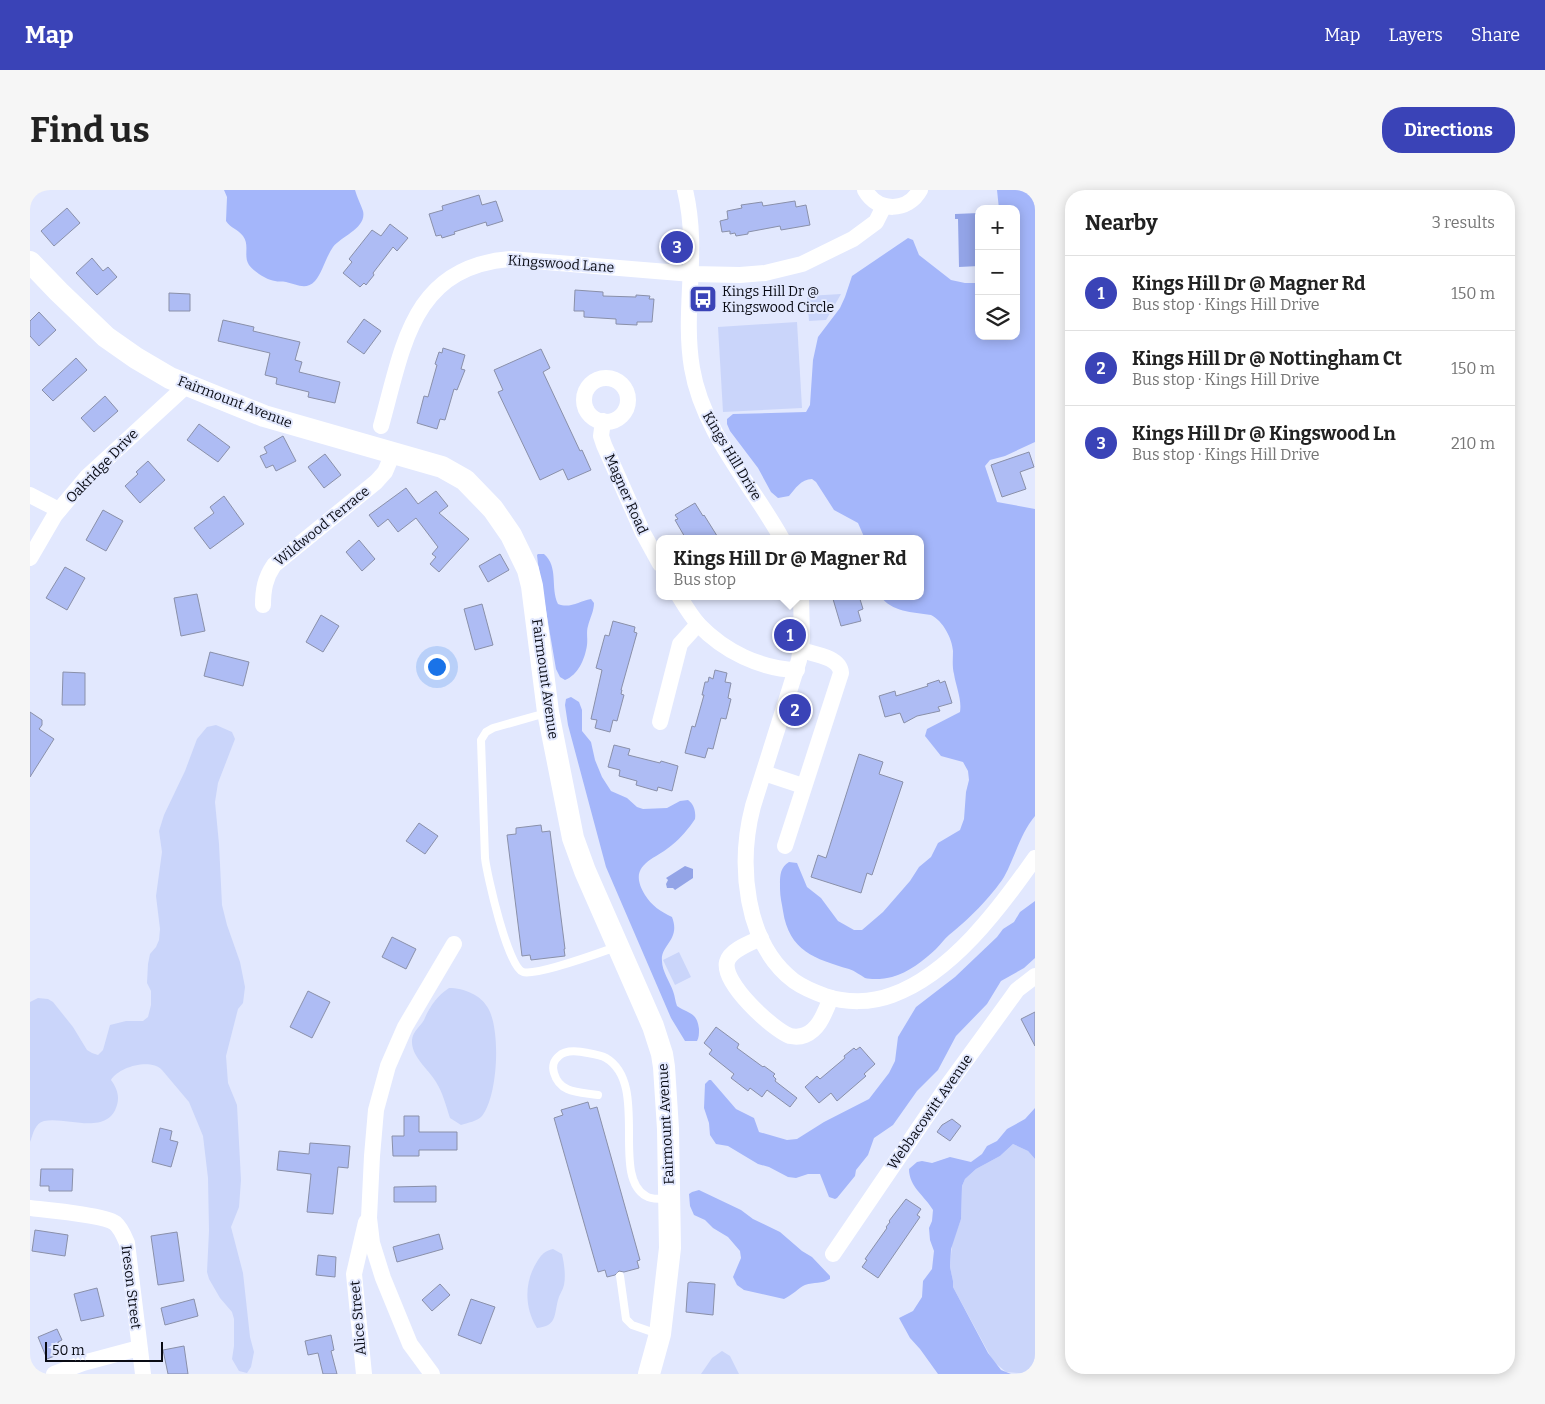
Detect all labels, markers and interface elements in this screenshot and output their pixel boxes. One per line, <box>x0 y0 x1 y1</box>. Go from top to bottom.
text: Map <box>25 21 74 49</box>
text: Map <box>1324 24 1360 46</box>
text: Layers <box>1388 24 1443 46</box>
text: Share <box>1471 24 1520 46</box>
button: Directions <box>1382 107 1515 153</box>
text: Find us <box>30 109 150 151</box>
map controls <box>975 205 1020 340</box>
button: + <box>975 205 1020 250</box>
text: Nearby <box>1085 210 1158 236</box>
text: 3 results <box>1432 213 1495 232</box>
pin: 3 <box>661 228 693 266</box>
button: − <box>975 250 1020 295</box>
street label: Kingswood Lane <box>507 252 615 276</box>
text: Kings Hill Dr @ Magner Rd <box>1132 272 1366 295</box>
place label: Kings Hill Dr @ Kingswood Circle <box>722 283 834 316</box>
bus stop icon: Kings Hill Dr @ Kingswood Circle <box>688 284 718 314</box>
text: 1 <box>1098 284 1104 303</box>
text: 150 m <box>1451 284 1495 303</box>
button: layers <box>975 295 1020 340</box>
text: Bus stop · Kings Hill Drive <box>1132 295 1320 314</box>
text: Kings Hill Dr @ Nottingham Ct <box>1132 347 1402 370</box>
text: 2 <box>1096 359 1106 378</box>
text: 150 m <box>1451 359 1495 378</box>
text: Bus stop · Kings Hill Drive <box>1132 370 1320 389</box>
street label: Fairmount Avenue <box>175 372 295 432</box>
street label: Kings Hill Drive <box>699 409 765 503</box>
text: Kings Hill Dr @ Kingswood Ln <box>1132 422 1396 445</box>
street label: Oakridge Drive <box>62 425 142 507</box>
text: 3 <box>1096 434 1106 453</box>
text: 210 m <box>1451 434 1495 453</box>
text: Bus stop · Kings Hill Drive <box>1132 445 1320 464</box>
street label: Magner Road <box>601 451 651 537</box>
street label: Wildwood Terrace <box>271 483 373 569</box>
popup <box>656 535 924 600</box>
text: Kings Hill Dr @ Magner Rd <box>673 547 907 570</box>
text: Bus stop <box>673 570 736 589</box>
pin: 1 <box>774 616 806 654</box>
street label: Fairmount Avenue <box>528 618 562 740</box>
your location <box>424 654 450 680</box>
pin: 2 <box>779 691 811 729</box>
street label: Webbacowitt Avenue <box>884 1051 976 1173</box>
street label: Fairmount Avenue <box>654 1063 678 1185</box>
street label: Ireson Street <box>117 1244 145 1330</box>
street label: Alice Street <box>346 1280 370 1356</box>
scale bar <box>45 1339 162 1362</box>
text: 50 m <box>52 1342 85 1359</box>

